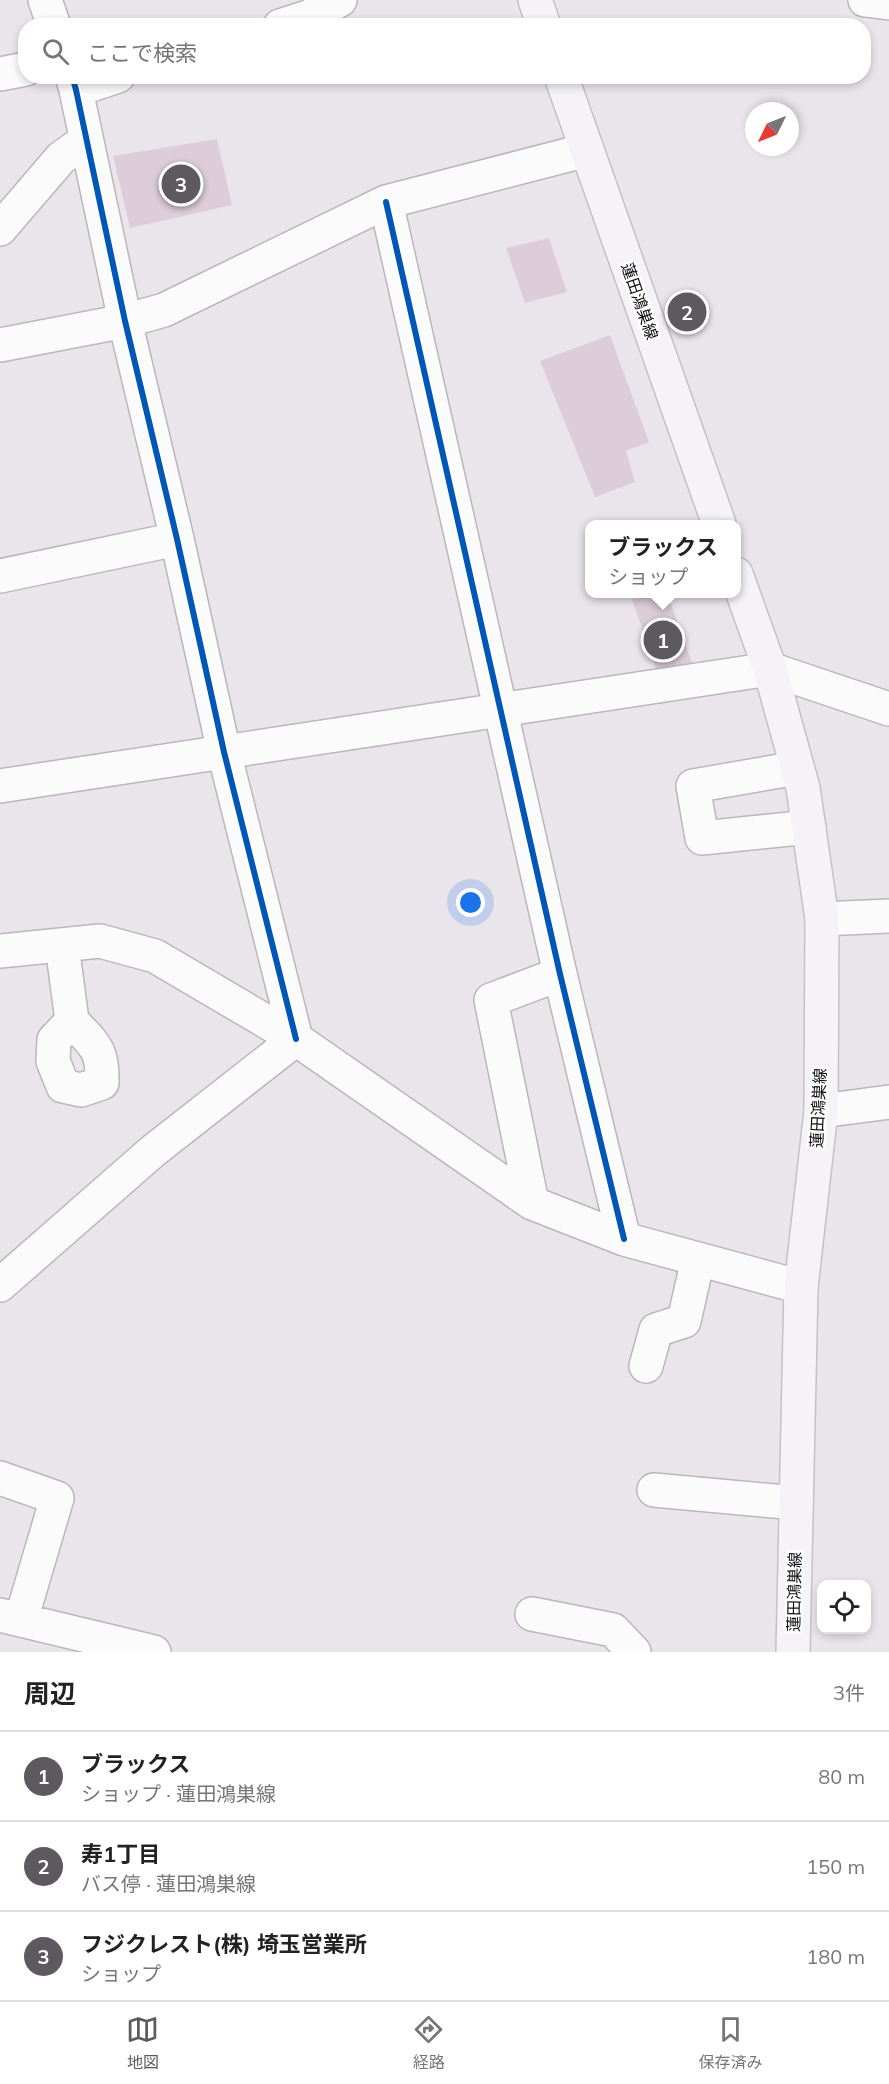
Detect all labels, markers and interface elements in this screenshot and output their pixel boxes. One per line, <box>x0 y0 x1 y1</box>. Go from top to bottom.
search box <box>18 18 871 84</box>
icon: search <box>39 35 72 68</box>
text: ここで検索 <box>87 39 197 67</box>
north arrow <box>745 102 799 156</box>
pin: 3 <box>162 162 201 207</box>
street label: 蓮田鴻巣線 <box>618 260 662 342</box>
pin: 2 <box>668 290 706 334</box>
popup <box>585 520 741 598</box>
text: ブラックス <box>608 533 718 561</box>
text: ショップ <box>608 564 688 589</box>
pin: 1 <box>644 618 682 662</box>
your location <box>456 888 485 917</box>
street label: 蓮田鴻巣線 <box>806 1068 830 1148</box>
street label: 蓮田鴻巣線 <box>783 1552 805 1632</box>
map controls <box>817 1580 871 1634</box>
button: locate <box>817 1580 871 1634</box>
text: 周辺 <box>24 1677 76 1710</box>
text: 3件 <box>833 1680 865 1705</box>
text: ブラックス <box>81 1750 190 1778</box>
text: 1 <box>38 1764 50 1789</box>
text: 80 m <box>818 1764 865 1789</box>
text: ショップ · 蓮田鴻巣線 <box>81 1781 276 1806</box>
text: 寿1丁目 <box>81 1840 160 1868</box>
text: 2 <box>38 1854 50 1879</box>
text: 150 m <box>806 1854 865 1879</box>
text: バス停 · 蓮田鴻巣線 <box>81 1871 256 1896</box>
text: フジクレスト(株) 埼玉営業所 <box>81 1930 367 1958</box>
text: 3 <box>38 1944 50 1969</box>
text: 180 m <box>806 1944 865 1969</box>
text: ショップ <box>81 1961 161 1986</box>
tab: 地図 <box>126 2013 159 2073</box>
tab: 経路 <box>412 2013 445 2073</box>
tab: 保存済み <box>698 2013 762 2073</box>

